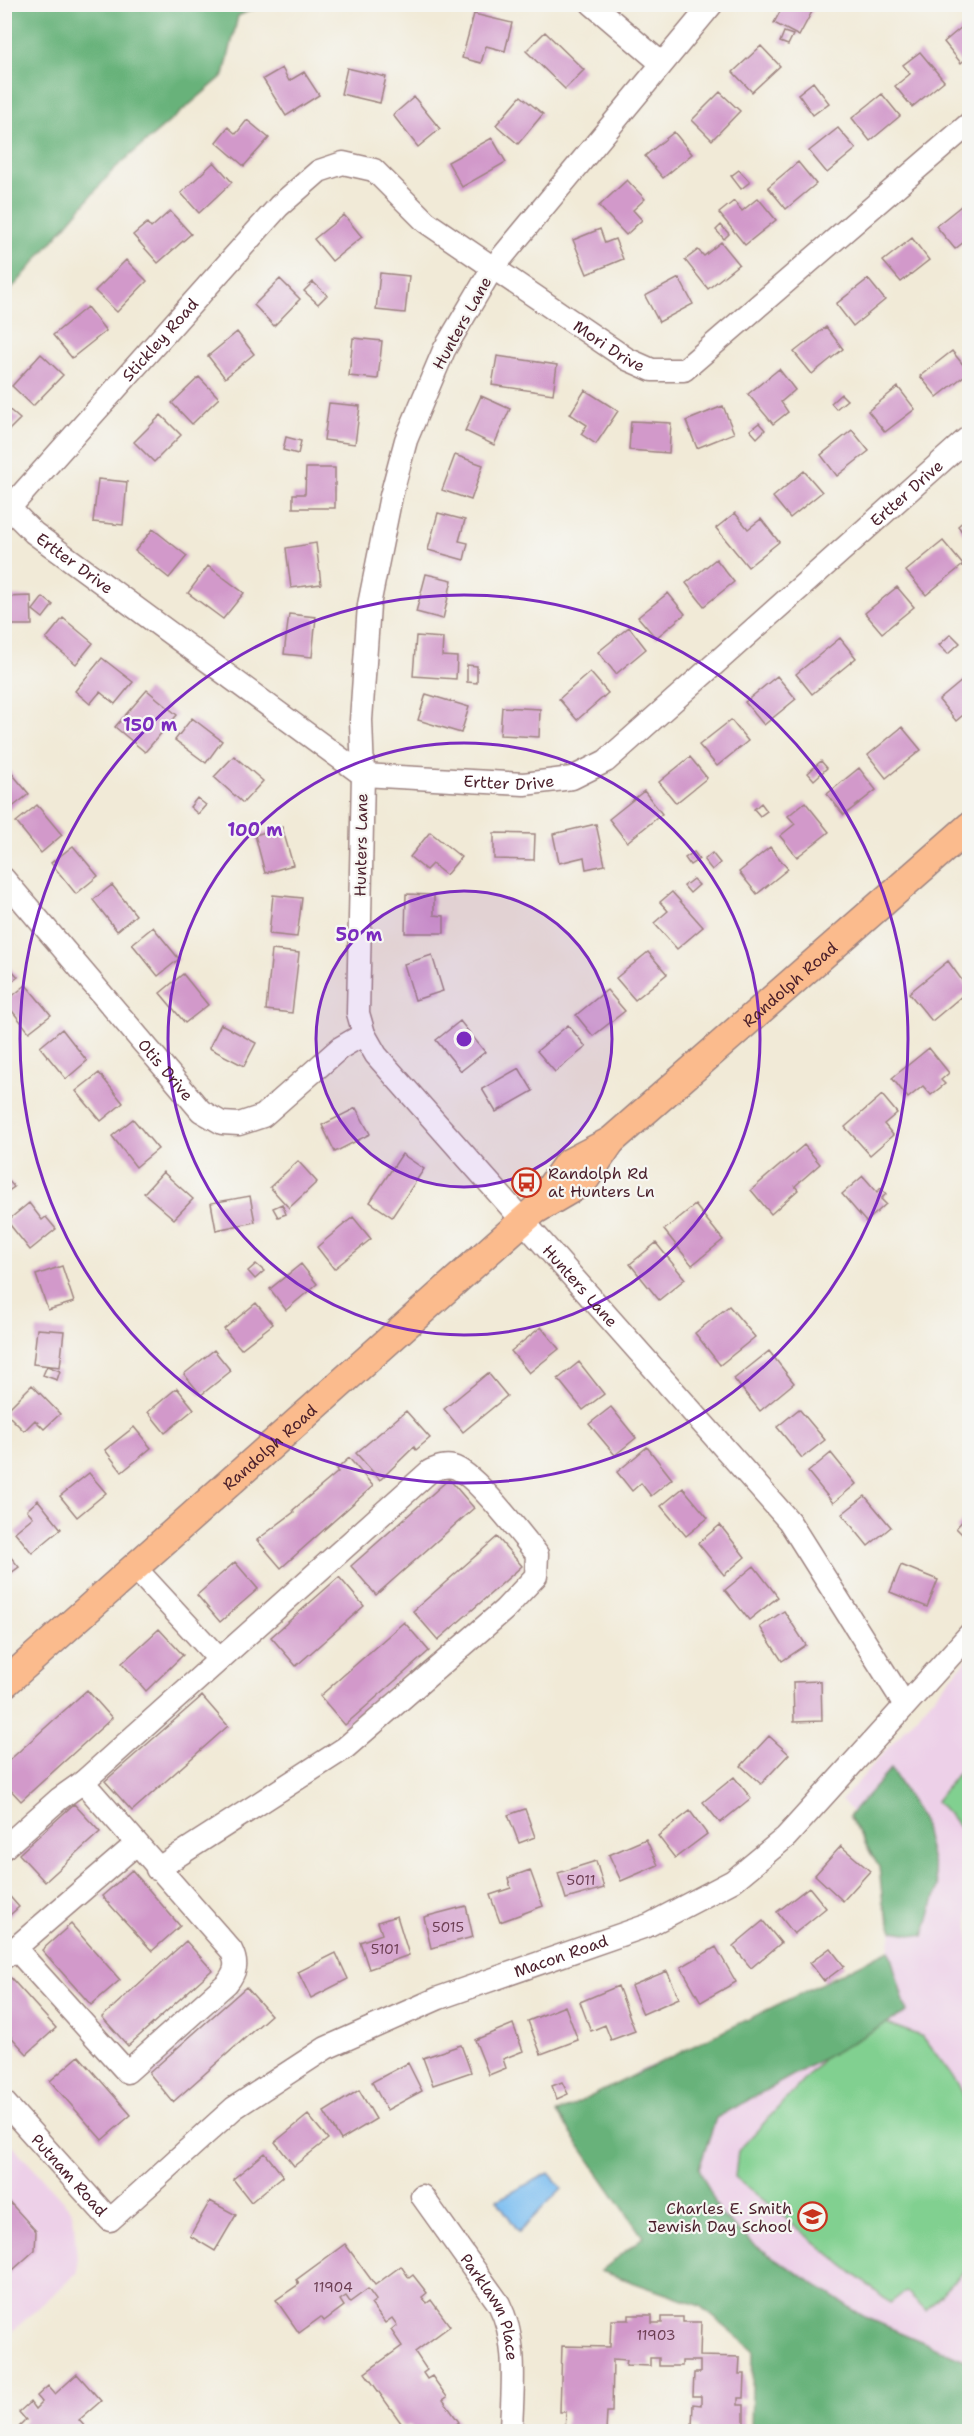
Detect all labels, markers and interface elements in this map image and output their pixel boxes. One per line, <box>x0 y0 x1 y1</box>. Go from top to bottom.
street label: Hunters Lane <box>428 273 496 373</box>
street label: Stickley Road <box>117 293 203 386</box>
street label: Mori Drive <box>569 315 648 376</box>
street label: Ertter Drive <box>865 455 947 531</box>
street label: Ertter Drive <box>32 528 118 598</box>
text: 150 m <box>123 713 178 737</box>
street label: Ertter Drive <box>463 770 555 795</box>
street label: Hunters Lane <box>350 793 372 897</box>
text: 100 m <box>227 818 283 842</box>
text: 50 m <box>336 923 383 947</box>
street label: Randolph Road <box>738 937 842 1032</box>
centre of rings <box>454 1029 474 1049</box>
street label: Otis Drive <box>133 1034 198 1105</box>
place label: Randolph Rd at Hunters Ln <box>548 1163 655 1202</box>
bus stop icon: Randolph Rd at Hunters Ln <box>511 1166 543 1198</box>
street label: Hunters Lane <box>538 1240 623 1331</box>
street label: Randolph Road <box>218 1399 321 1495</box>
house number: 5011 <box>566 1871 596 1889</box>
house number: 5015 <box>432 1918 464 1936</box>
street label: Macon Road <box>511 1930 611 1982</box>
house number: 5101 <box>371 1940 399 1958</box>
street label: Putnam Road <box>27 2129 112 2221</box>
place label: Charles E. Smith Jewish Day School <box>648 2198 792 2237</box>
school or university icon: Charles E. Smith Jewish Day School <box>797 2201 829 2233</box>
street label: Parklawn Place <box>456 2249 523 2361</box>
house number: 11904 <box>313 2278 353 2296</box>
house number: 11903 <box>636 2326 676 2344</box>

